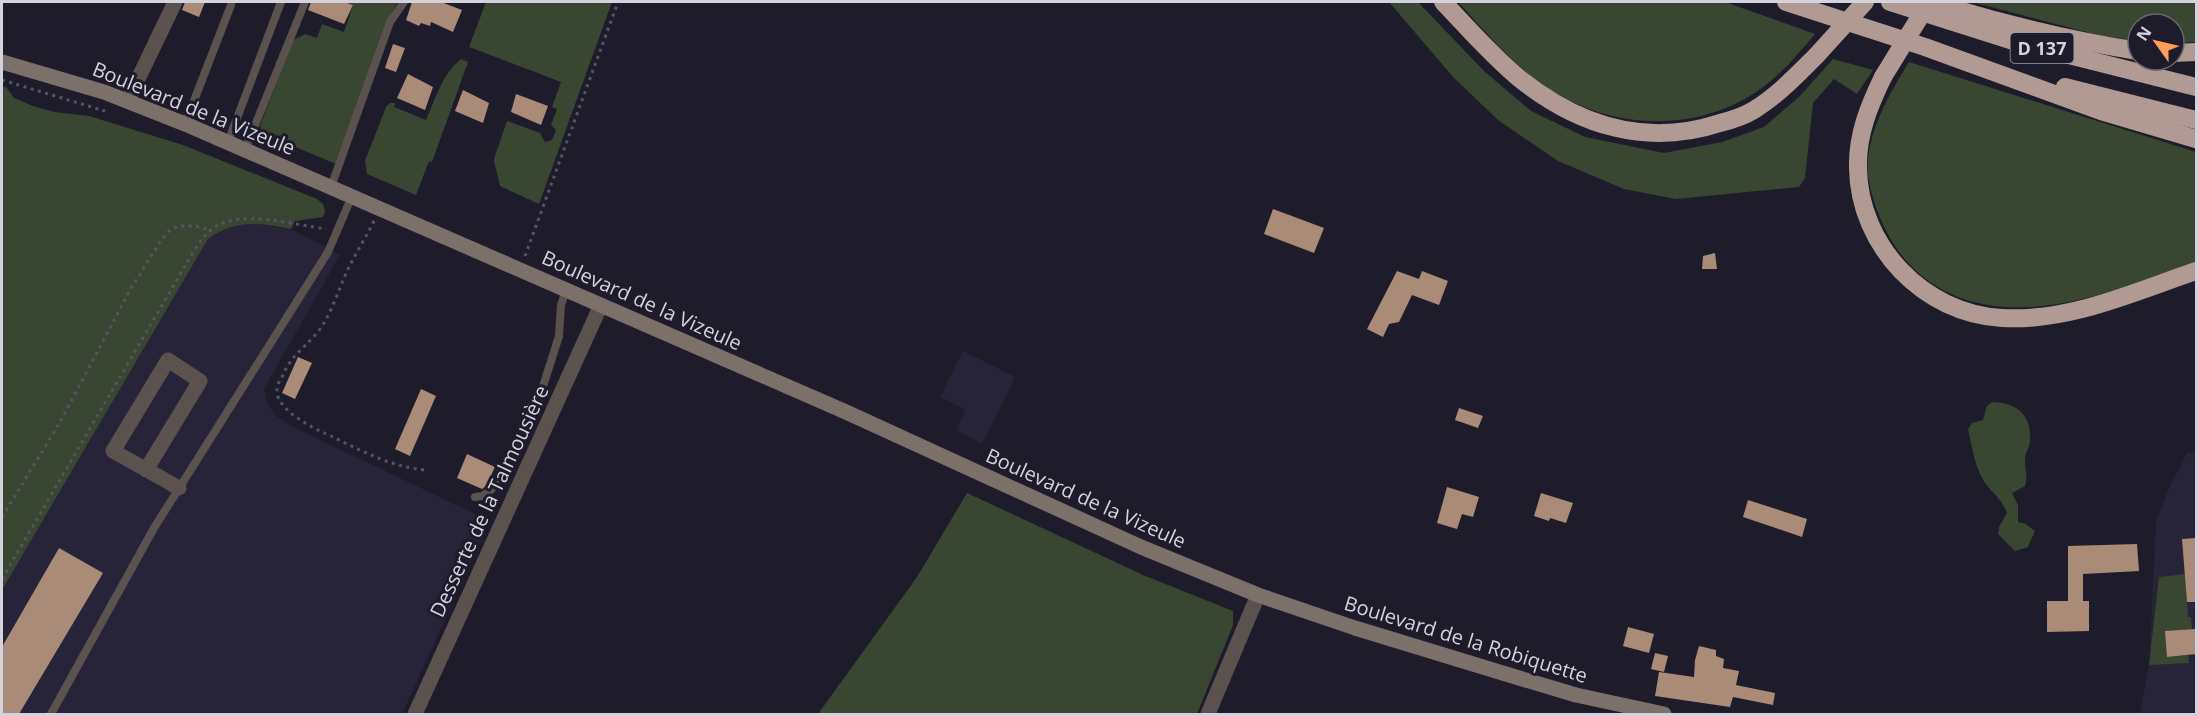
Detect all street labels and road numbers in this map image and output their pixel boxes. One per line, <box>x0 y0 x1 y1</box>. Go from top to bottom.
road number: D 137 <box>2010 33 2074 63</box>
street label: Boulevard de la Vizeule <box>89 55 299 161</box>
street label: Boulevard de la Vizeule <box>538 244 746 356</box>
street label: Desserte de la Talmousière <box>423 381 555 621</box>
street label: Boulevard de la Vizeule <box>982 442 1190 554</box>
street label: Boulevard de la Robiquette <box>1341 589 1591 689</box>

